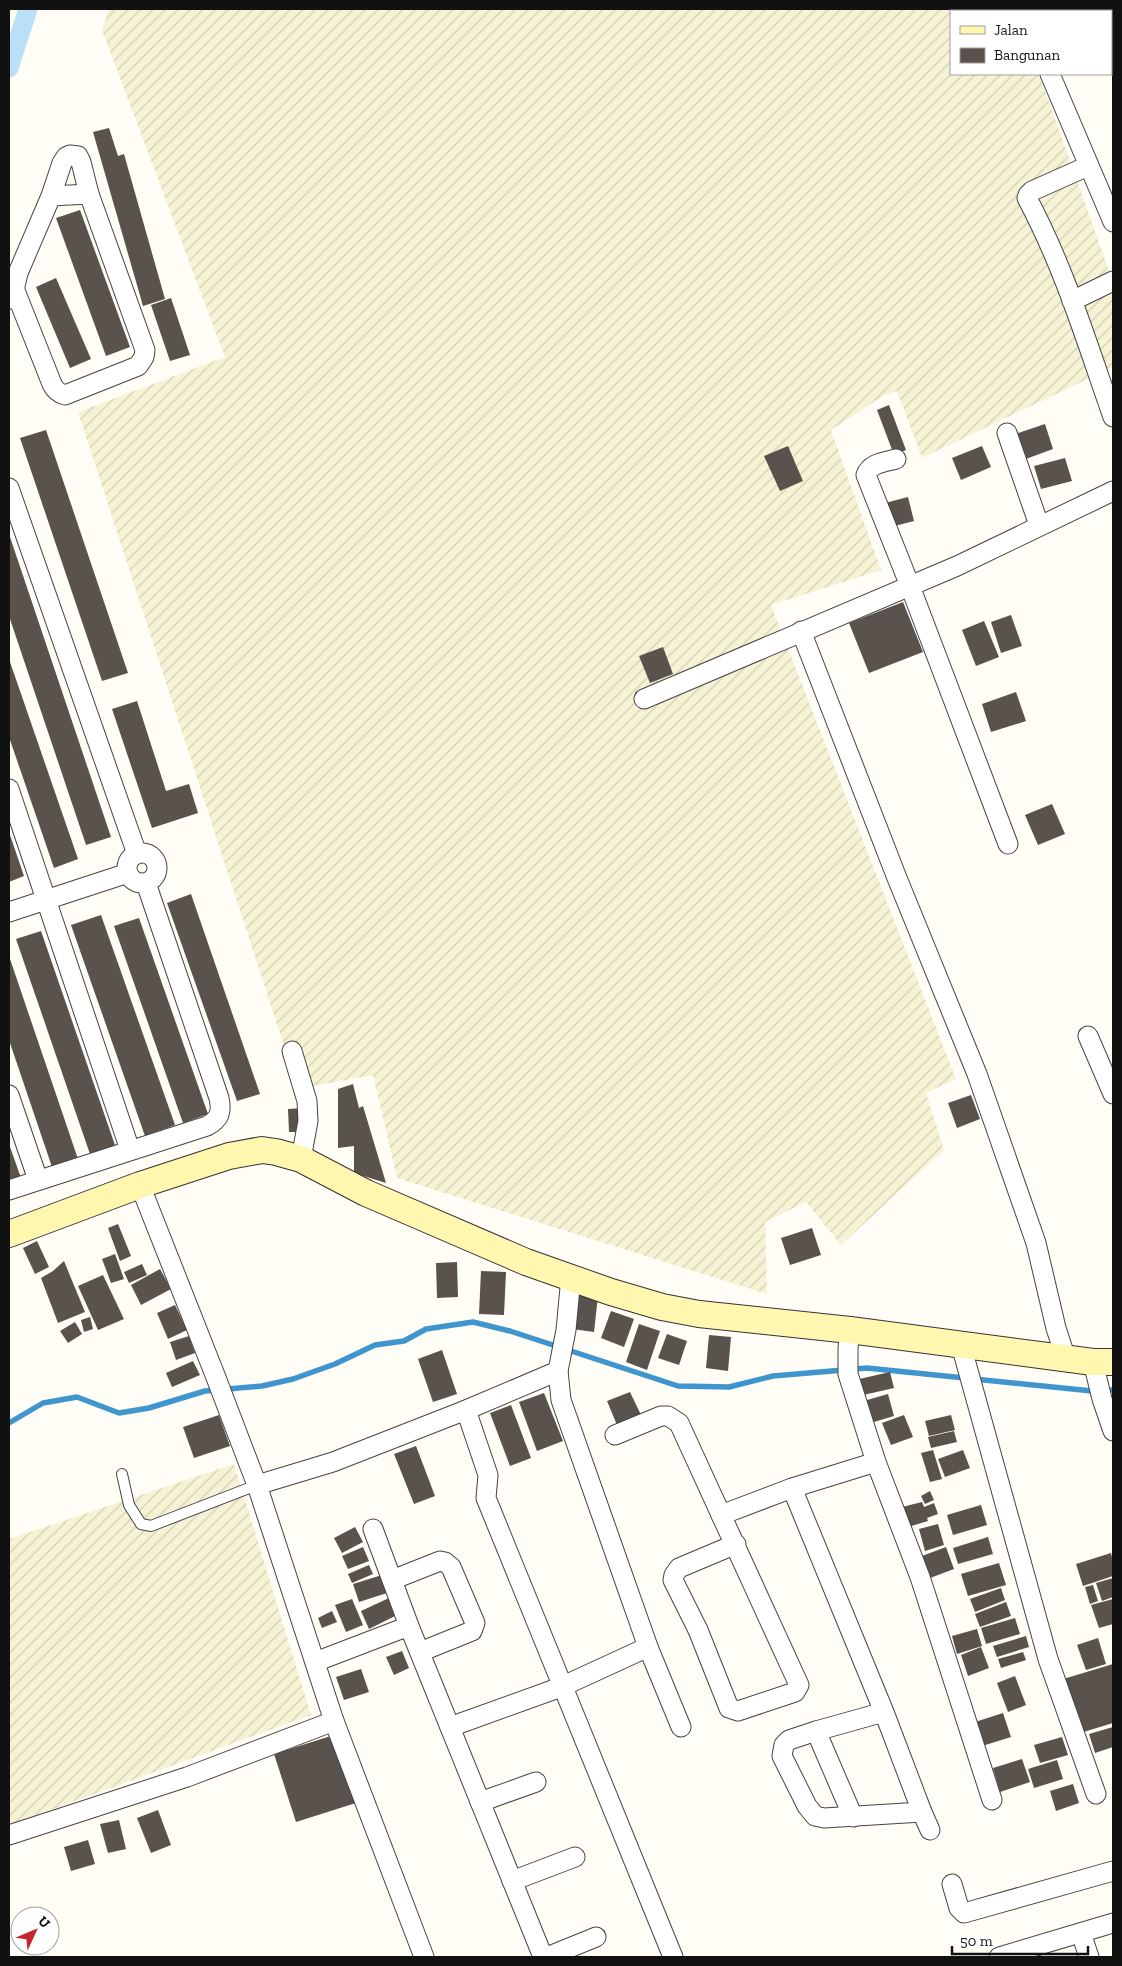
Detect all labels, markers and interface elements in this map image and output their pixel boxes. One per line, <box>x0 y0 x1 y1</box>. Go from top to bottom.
legend <box>950 10 1112 75</box>
text: Jalan <box>994 21 1028 39</box>
text: Bangunan <box>994 46 1060 64</box>
north arrow <box>10 1906 60 1956</box>
text: U <box>34 1913 54 1932</box>
scale bar <box>952 1924 1088 1956</box>
text: 50 m <box>960 1932 993 1950</box>

